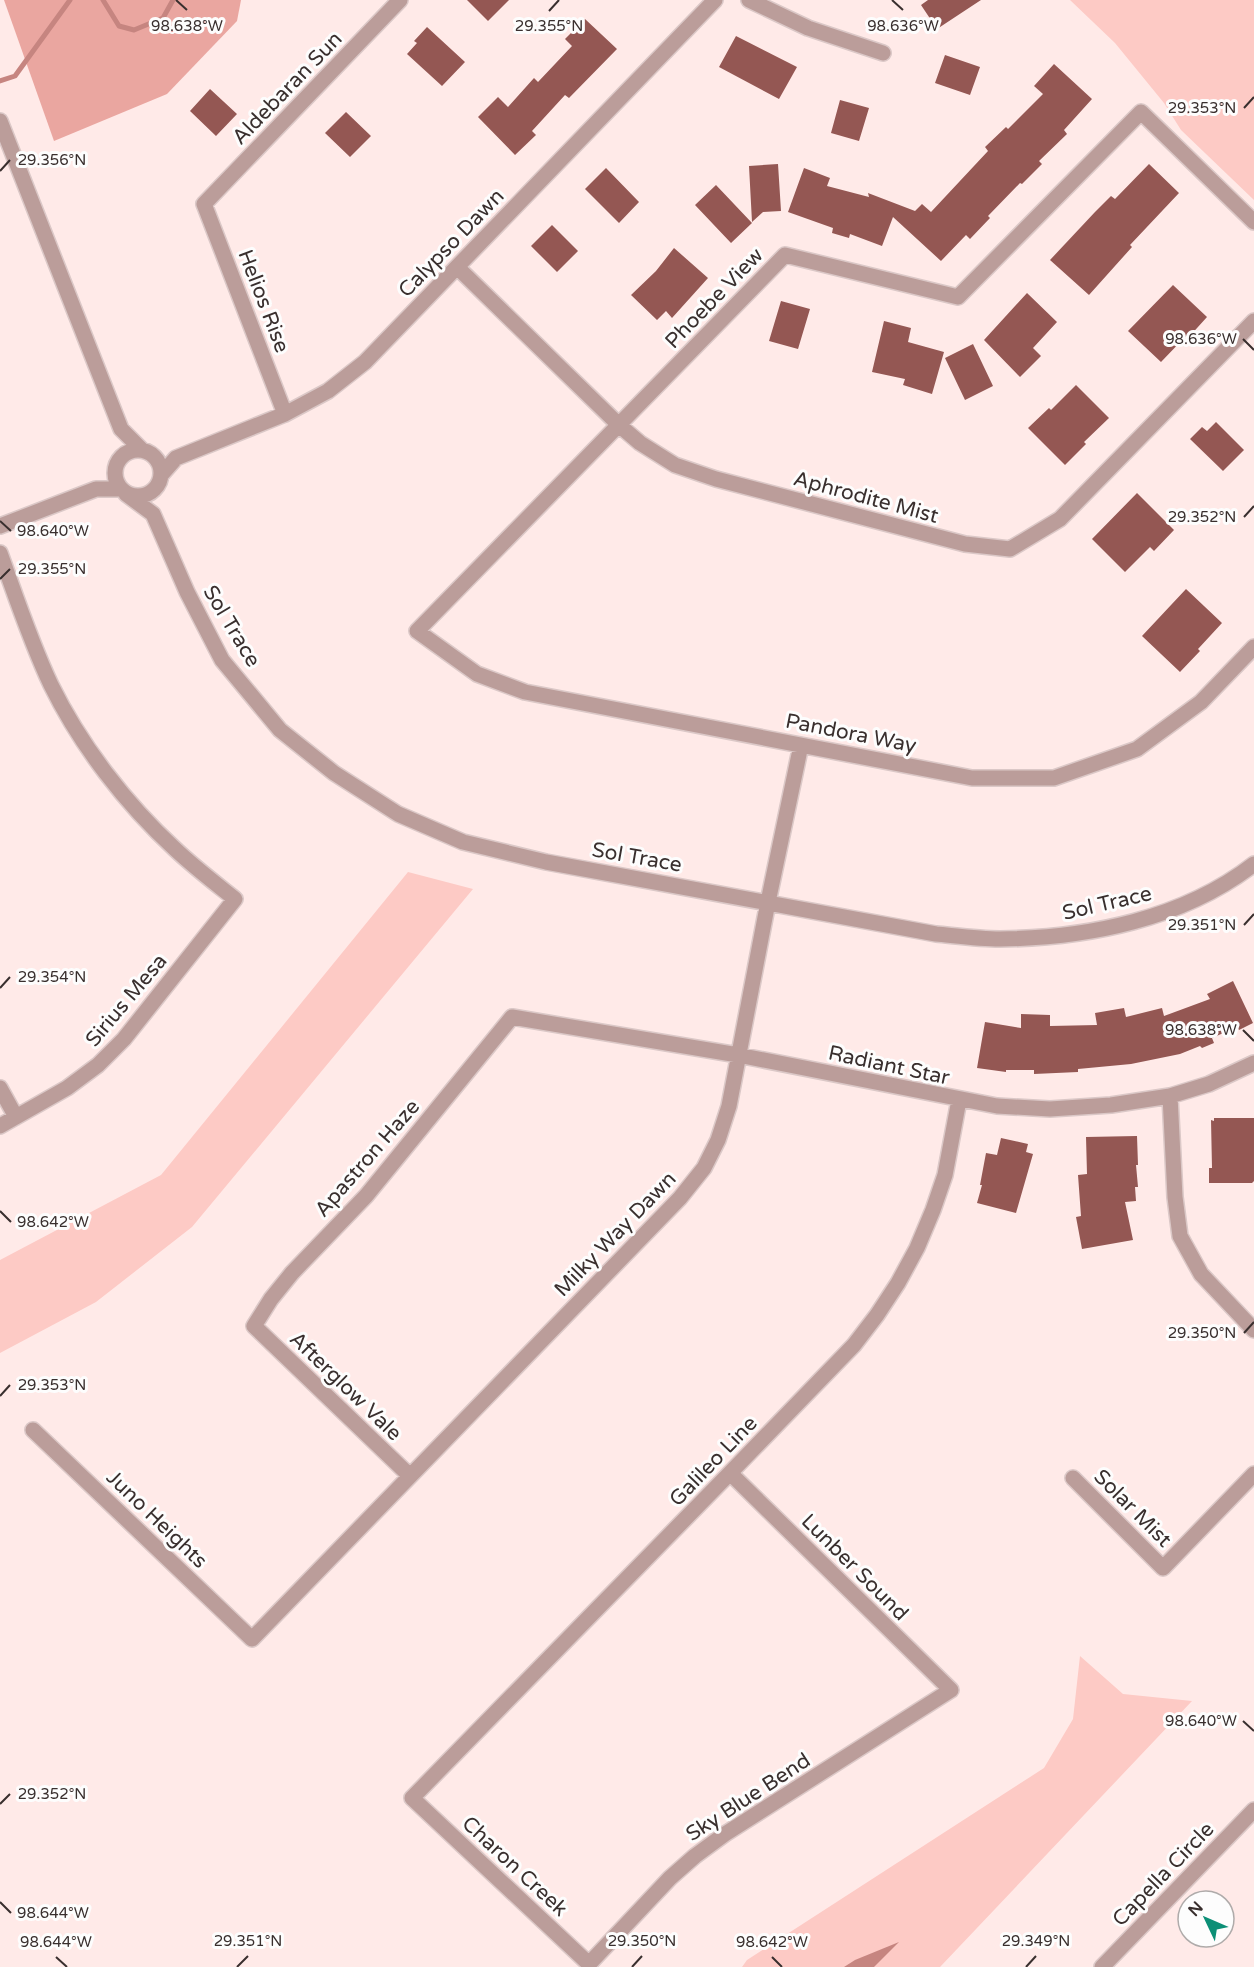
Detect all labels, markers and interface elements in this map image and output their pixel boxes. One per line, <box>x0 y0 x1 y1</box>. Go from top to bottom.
text: 98.638°W <box>151 17 223 35</box>
text: 29.355°N <box>515 17 583 35</box>
text: 98.636°W <box>867 17 939 35</box>
street label: Aldebaran Sun <box>227 27 348 150</box>
text: 29.353°N <box>1168 99 1236 117</box>
text: 29.356°N <box>18 151 86 169</box>
street label: Calypso Dawn <box>393 184 509 303</box>
street label: Phoebe View <box>660 243 769 354</box>
street label: Helios Rise <box>232 246 295 356</box>
text: 98.636°W <box>1165 330 1237 348</box>
street label: Aphrodite Mist <box>791 466 941 529</box>
text: 29.352°N <box>1168 508 1236 526</box>
text: 98.640°W <box>17 522 89 540</box>
text: 29.355°N <box>18 560 86 578</box>
street label: Sol Trace <box>197 581 266 672</box>
street label: Pandora Way <box>783 709 918 758</box>
street label: Sol Trace <box>590 837 684 878</box>
street label: Sol Trace <box>1060 881 1154 926</box>
text: 29.351°N <box>1168 916 1236 934</box>
street label: Sirius Mesa <box>80 949 172 1052</box>
text: 29.354°N <box>18 968 86 986</box>
text: 98.638°W <box>1165 1021 1237 1039</box>
street label: Radiant Star <box>826 1040 952 1091</box>
street label: Apastron Haze <box>310 1094 425 1222</box>
street label: Milky Way Dawn <box>549 1167 681 1302</box>
text: 98.642°W <box>17 1213 89 1231</box>
text: 29.350°N <box>1168 1324 1236 1342</box>
street label: Afterglow Vale <box>284 1327 407 1446</box>
text: 29.353°N <box>18 1376 86 1394</box>
street label: Galileo Line <box>664 1411 763 1512</box>
street label: Solar Mist <box>1089 1464 1177 1552</box>
street label: Juno Heights <box>101 1465 212 1574</box>
street label: Lunber Sound <box>796 1509 913 1626</box>
text: 98.640°W <box>1165 1712 1237 1730</box>
street label: Sky Blue Bend <box>681 1748 815 1847</box>
text: 29.352°N <box>18 1785 86 1803</box>
street label: Charon Creek <box>457 1811 573 1922</box>
street label: Capella Circle <box>1107 1817 1219 1932</box>
north arrow <box>1176 1889 1236 1949</box>
text: N <box>1184 1898 1208 1921</box>
text: 98.644°W <box>17 1904 89 1922</box>
text: 29.351°N <box>214 1932 282 1950</box>
text: 29.350°N <box>608 1932 676 1950</box>
text: 29.349°N <box>1002 1932 1070 1950</box>
text: 98.644°W <box>20 1933 92 1951</box>
text: 98.642°W <box>736 1933 808 1951</box>

